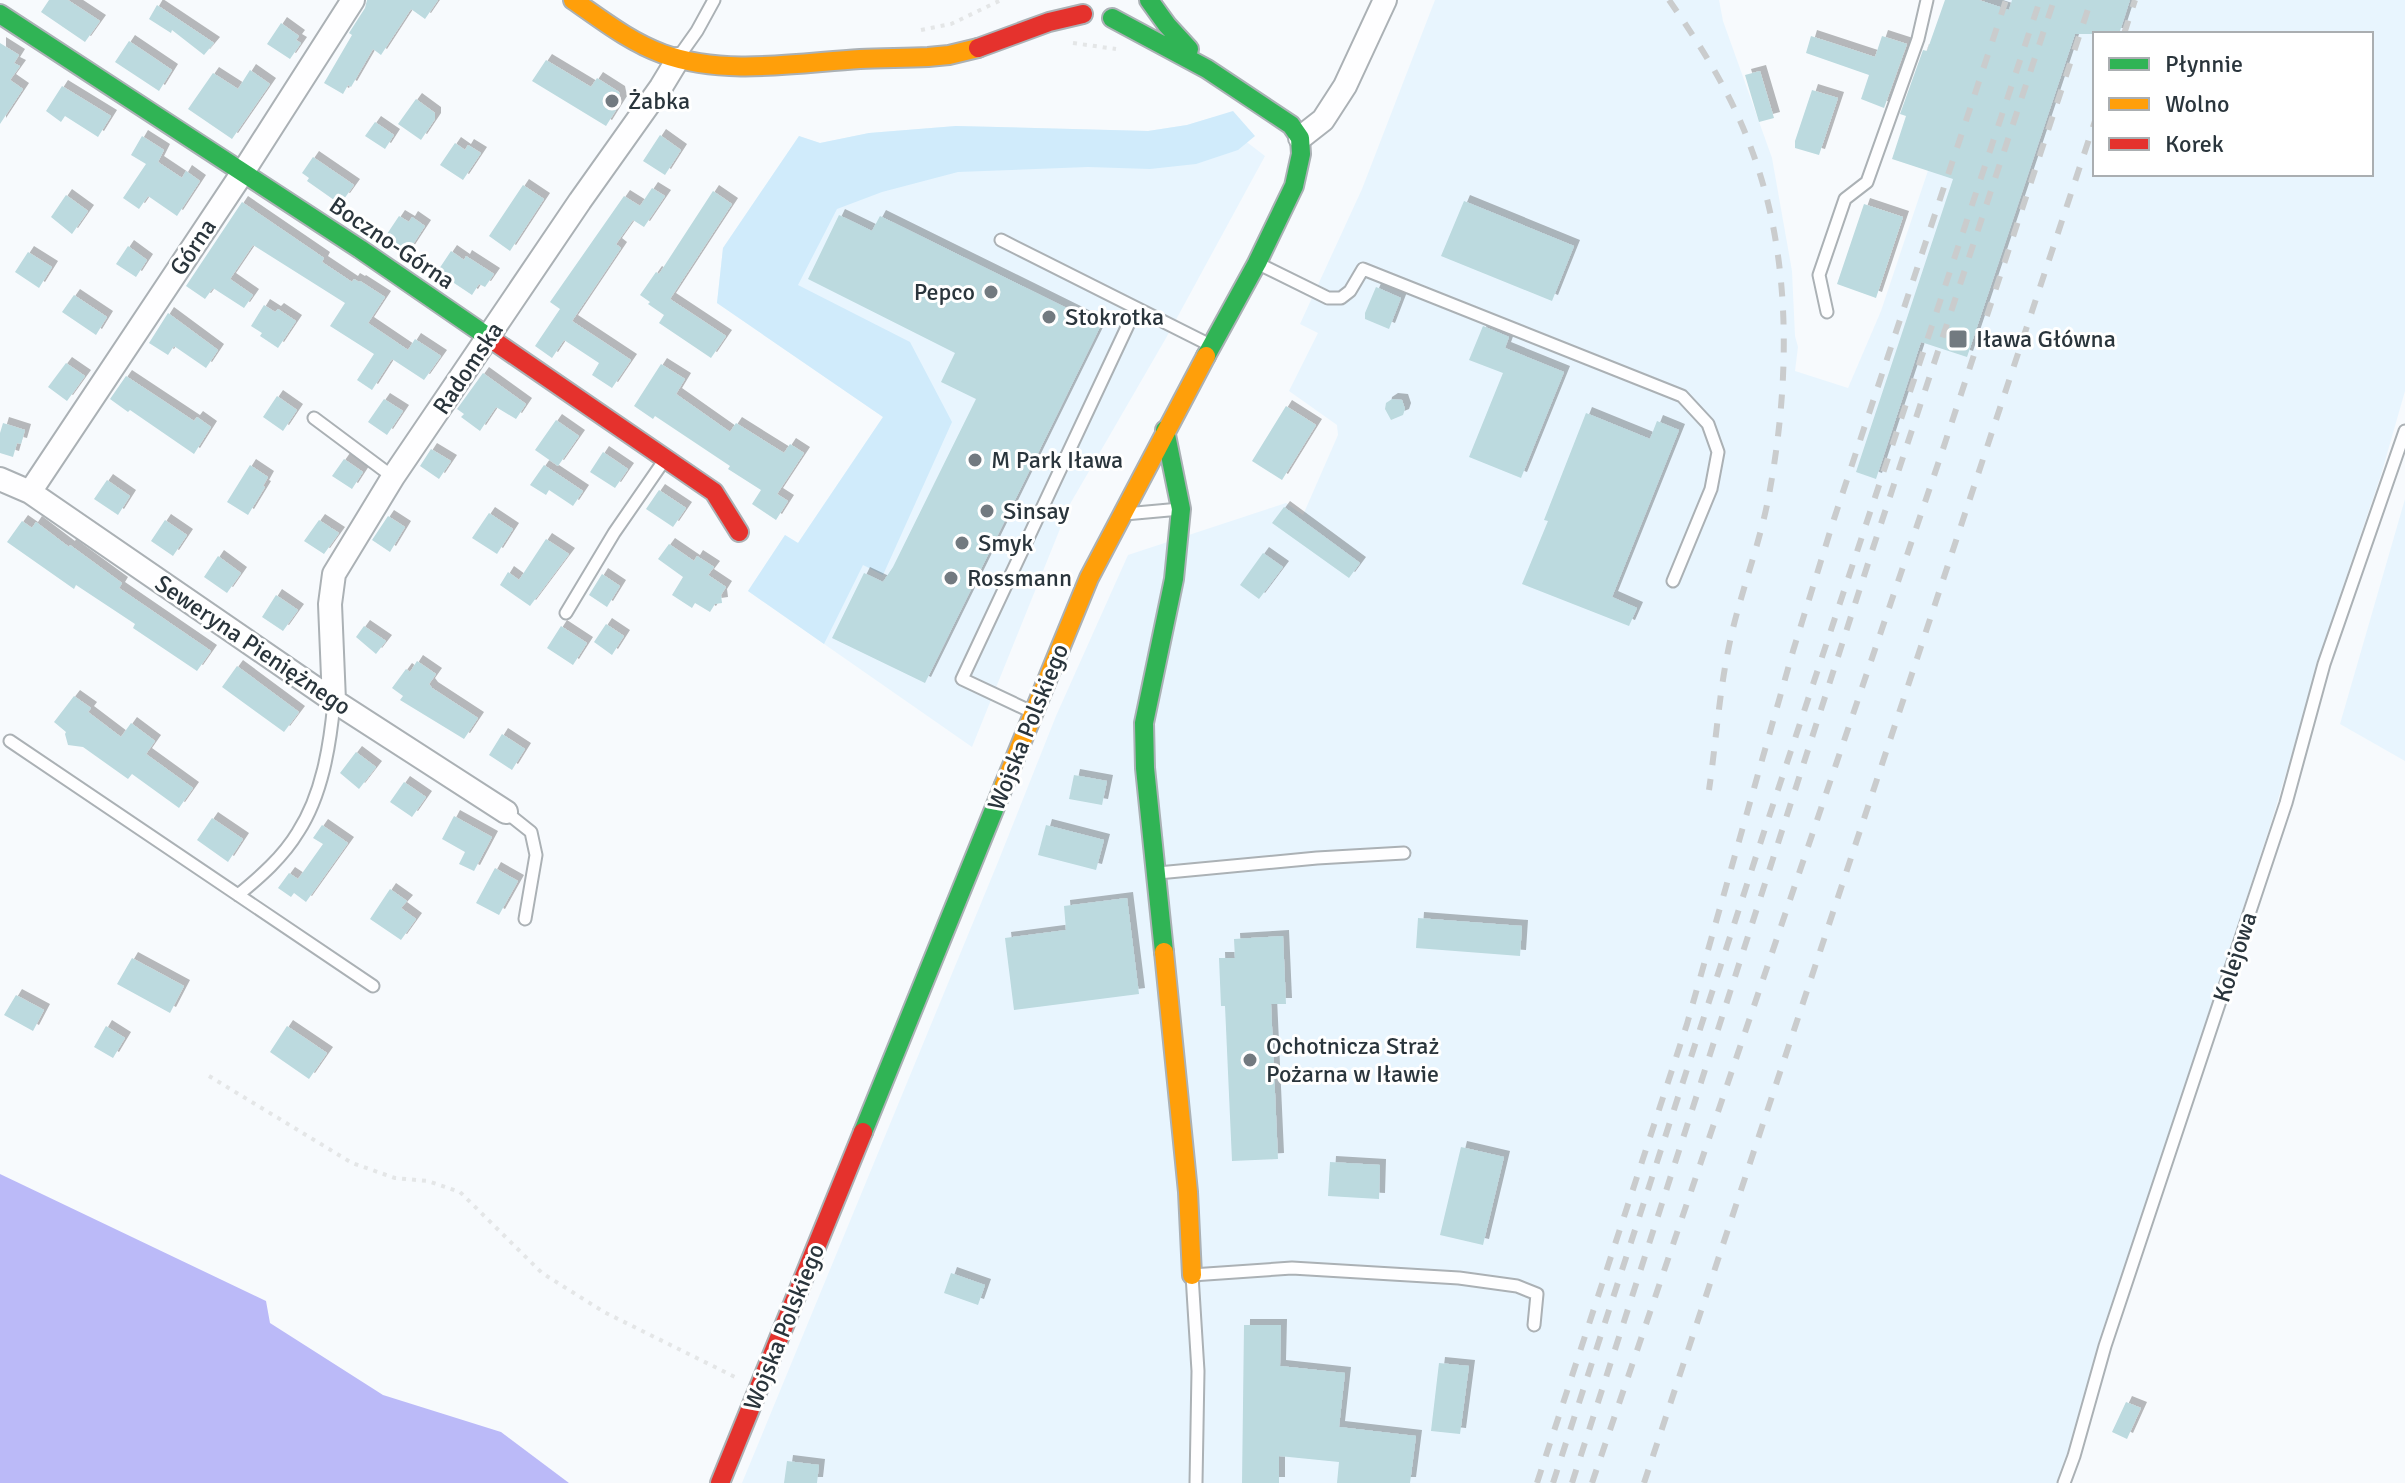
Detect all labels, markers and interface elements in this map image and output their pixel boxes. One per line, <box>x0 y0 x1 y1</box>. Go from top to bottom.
legend <box>2093 32 2373 176</box>
text: Płynnie <box>2165 49 2243 79</box>
place label: Żabka <box>628 86 690 116</box>
text: Wolno <box>2165 89 2230 119</box>
marker: Żabka <box>603 92 621 110</box>
text: Korek <box>2165 129 2224 159</box>
street label: Boczno-Górna <box>324 190 460 296</box>
street label: Górna <box>163 213 223 281</box>
place label: Pepco <box>914 277 975 307</box>
marker: Pepco <box>982 283 1000 301</box>
place label: Stokrotka <box>1065 302 1164 332</box>
marker: Stokrotka <box>1040 308 1058 326</box>
street label: Radomska <box>426 316 510 420</box>
place label: Iława Główna <box>1976 324 2116 354</box>
marker: Iława Główna <box>1947 328 1969 350</box>
place label: M Park Iława <box>991 445 1123 475</box>
marker: M Park Iława <box>966 451 984 469</box>
place label: Sinsay <box>1003 496 1070 526</box>
marker: Sinsay <box>978 502 996 520</box>
place label: Smyk <box>978 528 1033 558</box>
marker: Smyk <box>953 534 971 552</box>
place label: Rossmann <box>967 563 1072 593</box>
street label: Seweryna Pieniężnego <box>149 568 357 722</box>
marker: Rossmann <box>942 569 960 587</box>
street label: Wojska Polskiego <box>981 639 1075 815</box>
street label: Kolejowa <box>2206 908 2264 1006</box>
place label: Ochotnicza Straż Pożarna w Iławie <box>1266 1031 1439 1089</box>
marker: Ochotnicza Straż Pożarna w Iławie <box>1241 1051 1259 1069</box>
street label: Wojska Polskiego <box>737 1239 831 1415</box>

